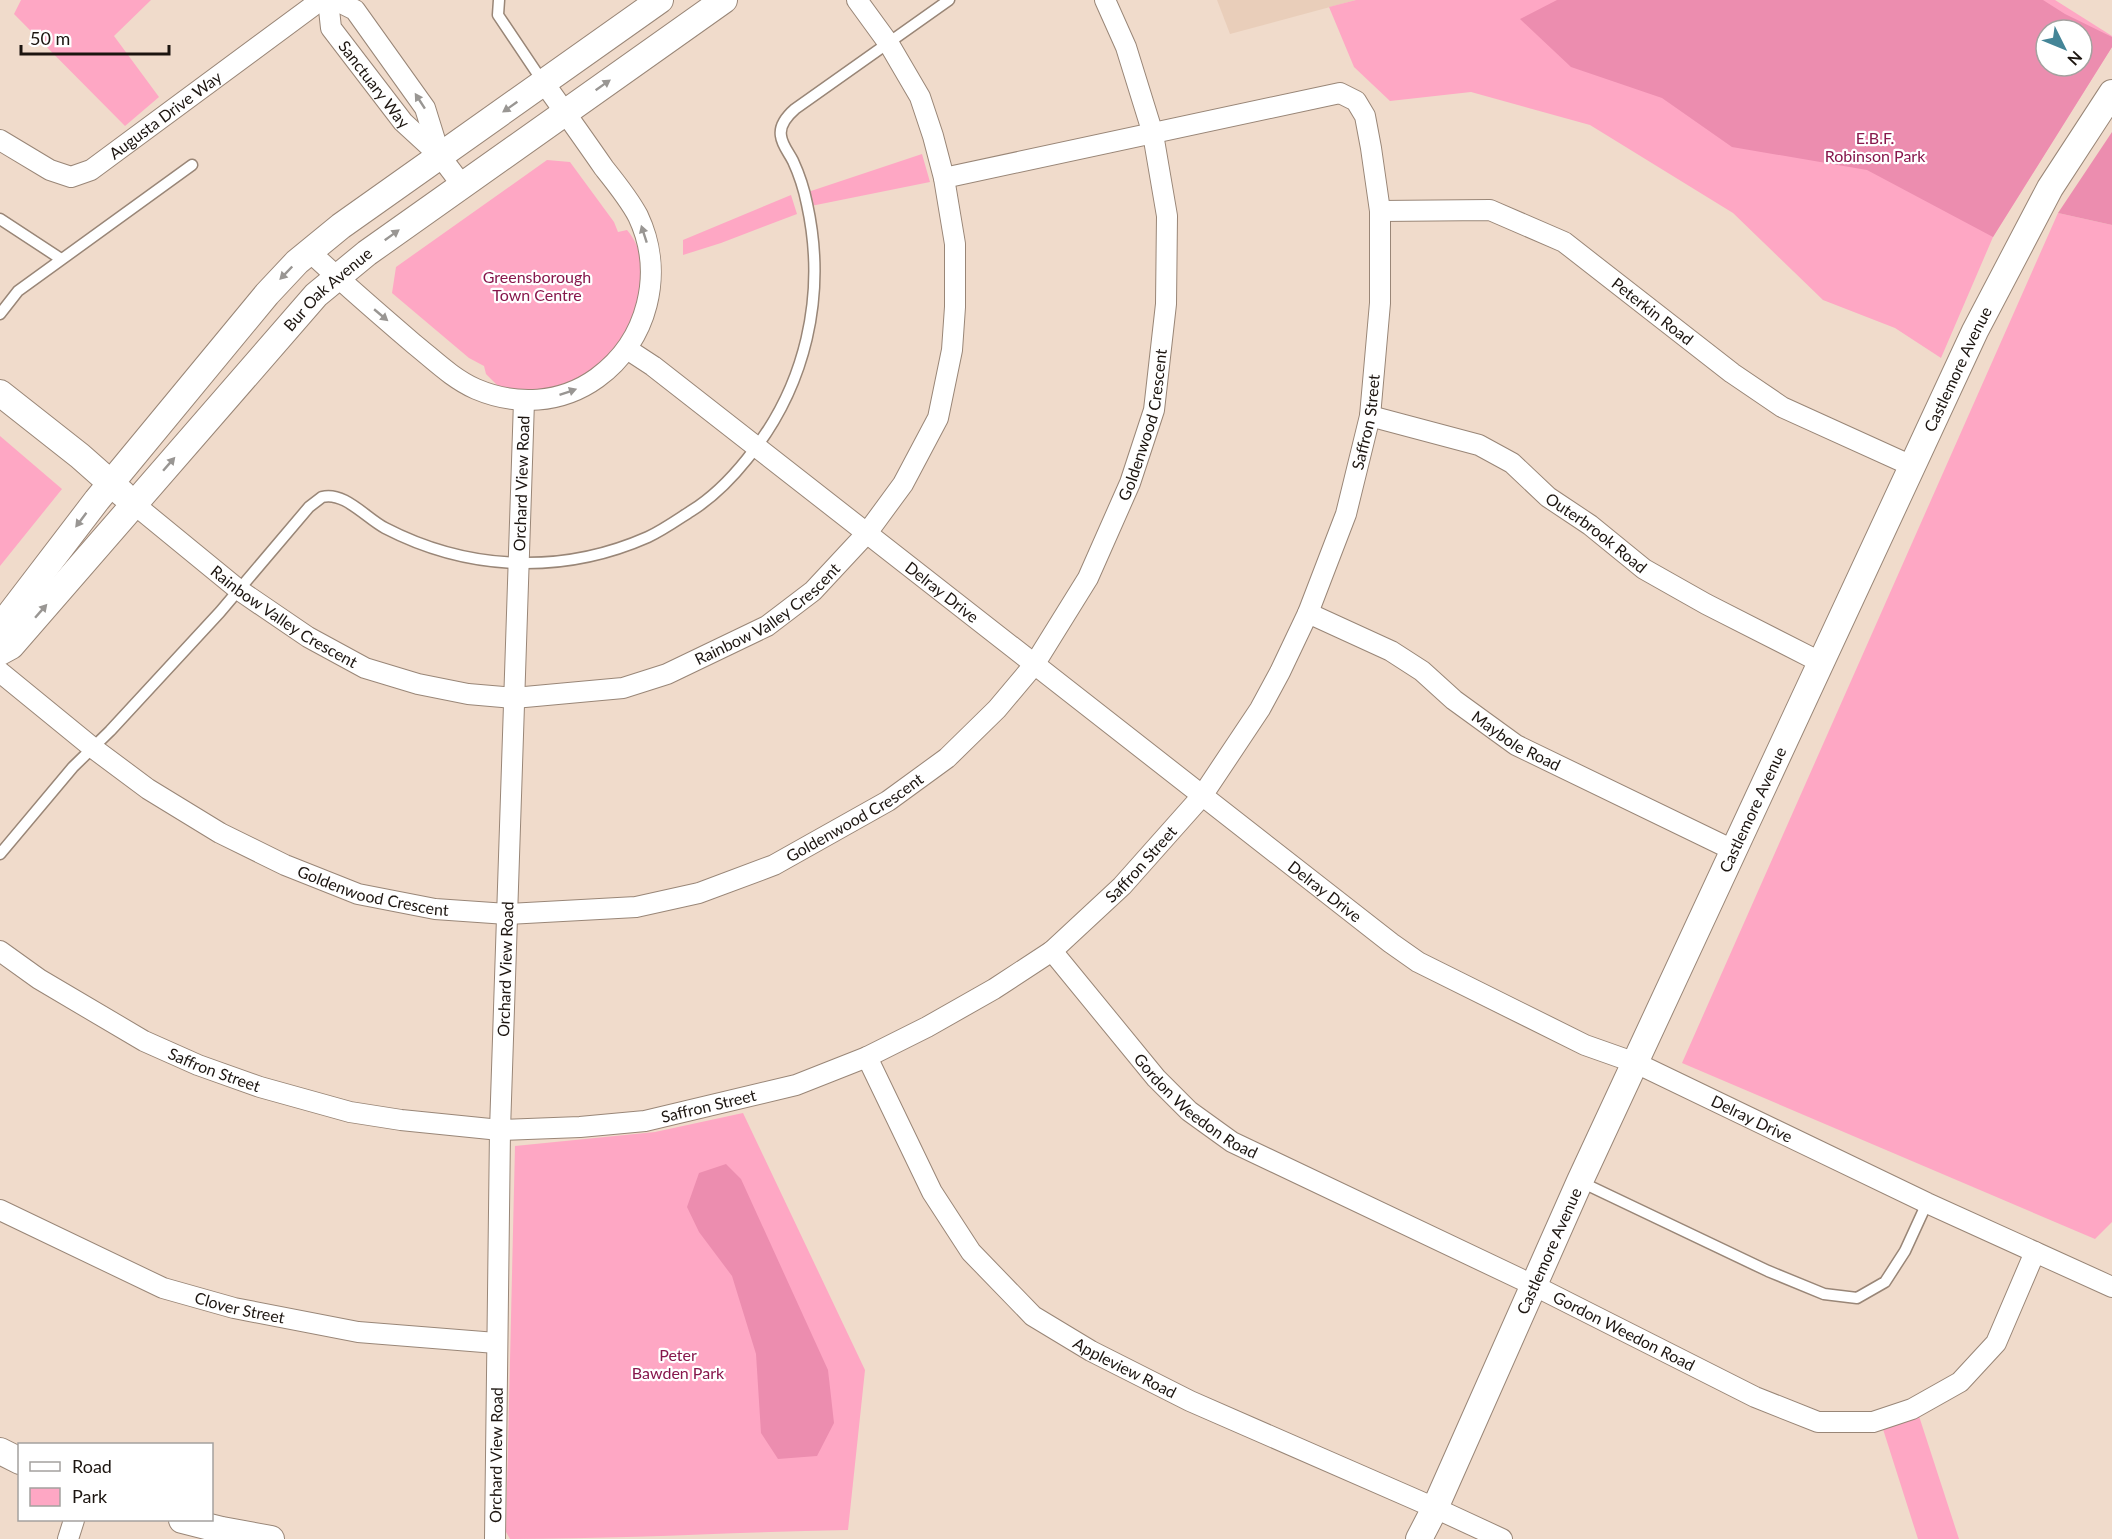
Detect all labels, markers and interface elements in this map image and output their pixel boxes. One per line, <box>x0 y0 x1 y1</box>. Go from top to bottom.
scale bar <box>21 18 170 56</box>
north arrow <box>2034 18 2094 78</box>
text: 50 m <box>30 27 70 49</box>
street label: Sanctuary Way <box>335 36 414 132</box>
text: N <box>2064 48 2086 70</box>
street label: Augusta Drive Way <box>105 66 226 163</box>
one-way arrow <box>594 79 610 91</box>
one-way arrow <box>414 94 426 110</box>
one-way arrow <box>502 101 518 113</box>
park label: E.B.F. Robinson Park <box>1825 128 1926 165</box>
one-way arrow <box>639 225 648 243</box>
one-way arrow <box>384 229 400 241</box>
street label: Bur Oak Avenue <box>279 243 375 335</box>
one-way arrow <box>279 266 293 281</box>
park label: Greensborough Town Centre <box>483 267 591 304</box>
street label: Peterkin Road <box>1608 273 1697 348</box>
street label: Castlemore Avenue <box>1920 303 1995 435</box>
one-way arrow <box>373 309 388 321</box>
street label: Goldenwood Crescent <box>1113 348 1170 503</box>
street label: Saffron Street <box>1347 373 1383 472</box>
one-way arrow <box>559 387 577 397</box>
street label: Orchard View Road <box>509 415 533 551</box>
one-way arrow <box>162 457 175 472</box>
street label: Outerbrook Road <box>1542 488 1651 577</box>
one-way arrow <box>75 512 87 528</box>
street label: Delray Drive <box>902 557 983 626</box>
street label: Rainbow Valley Crescent <box>691 558 844 668</box>
street label: Rainbow Valley Crescent <box>207 561 361 671</box>
one-way arrow <box>34 604 47 619</box>
street label: Maybole Road <box>1468 706 1564 774</box>
street label: Castlemore Avenue <box>1715 744 1789 875</box>
street label: Goldenwood Crescent <box>782 769 927 865</box>
street label: Saffron Street <box>1101 821 1180 906</box>
street label: Delray Drive <box>1285 856 1366 926</box>
street label: Goldenwood Crescent <box>295 861 450 919</box>
street label: Orchard View Road <box>493 901 517 1037</box>
street label: Saffron Street <box>166 1043 263 1095</box>
street label: Gordon Weedon Road <box>1130 1049 1261 1162</box>
street label: Saffron Street <box>659 1085 758 1126</box>
street label: Delray Drive <box>1708 1091 1796 1146</box>
street label: Castlemore Avenue <box>1512 1185 1585 1317</box>
street label: Clover Street <box>193 1287 287 1327</box>
street label: Gordon Weedon Road <box>1550 1287 1698 1374</box>
street label: Appleview Road <box>1070 1333 1180 1402</box>
park label: Peter Bawden Park <box>632 1345 725 1382</box>
street label: Orchard View Road <box>485 1387 506 1523</box>
legend <box>18 1443 213 1521</box>
text: Road <box>72 1455 112 1477</box>
text: Park <box>72 1485 108 1507</box>

